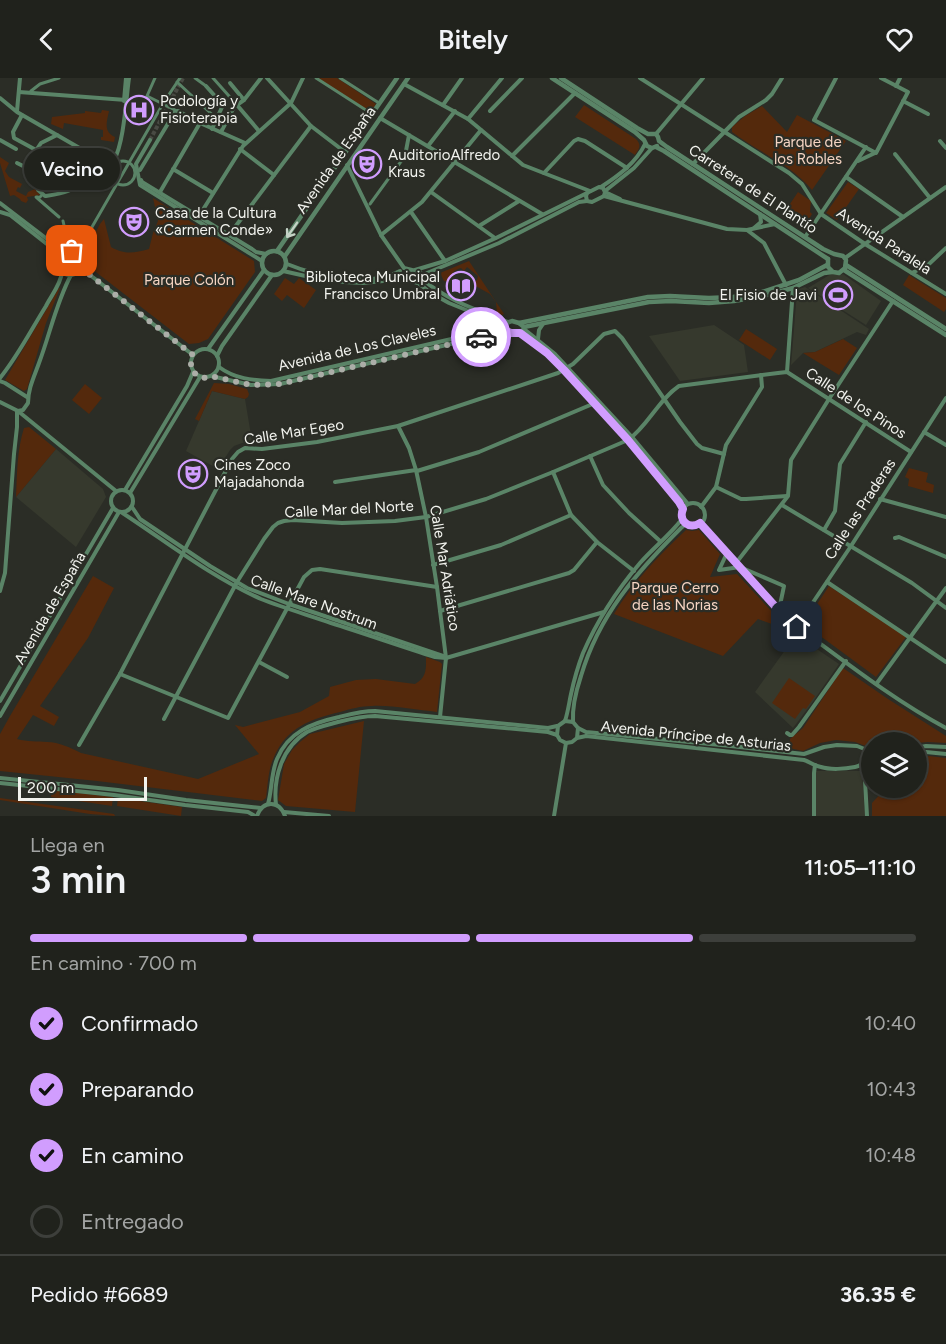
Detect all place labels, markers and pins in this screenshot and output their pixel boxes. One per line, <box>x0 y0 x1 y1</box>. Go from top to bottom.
place label: Podología y Fisioterapia <box>160 92 238 127</box>
hospital icon: Podología y Fisioterapia <box>123 94 155 126</box>
place label: AuditorioAlfredo Kraus <box>388 146 500 181</box>
theatre icon: AuditorioAlfredo Kraus <box>351 148 383 180</box>
callout: Vecino <box>24 149 120 191</box>
place label: Casa de la Cultura «Carmen Conde» <box>155 204 276 239</box>
theatre icon: Casa de la Cultura «Carmen Conde» <box>118 206 150 238</box>
pin <box>46 225 97 276</box>
place label: Biblioteca Municipal Francisco Umbral <box>305 268 440 303</box>
library icon: Biblioteca Municipal Francisco Umbral <box>445 270 477 302</box>
sports icon: El Fisio de Javi <box>822 279 854 311</box>
place label: El Fisio de Javi <box>719 286 817 304</box>
place label: Cines Zoco Majadahonda <box>214 456 304 491</box>
theatre icon: Cines Zoco Majadahonda <box>177 458 209 490</box>
pin <box>771 601 822 652</box>

